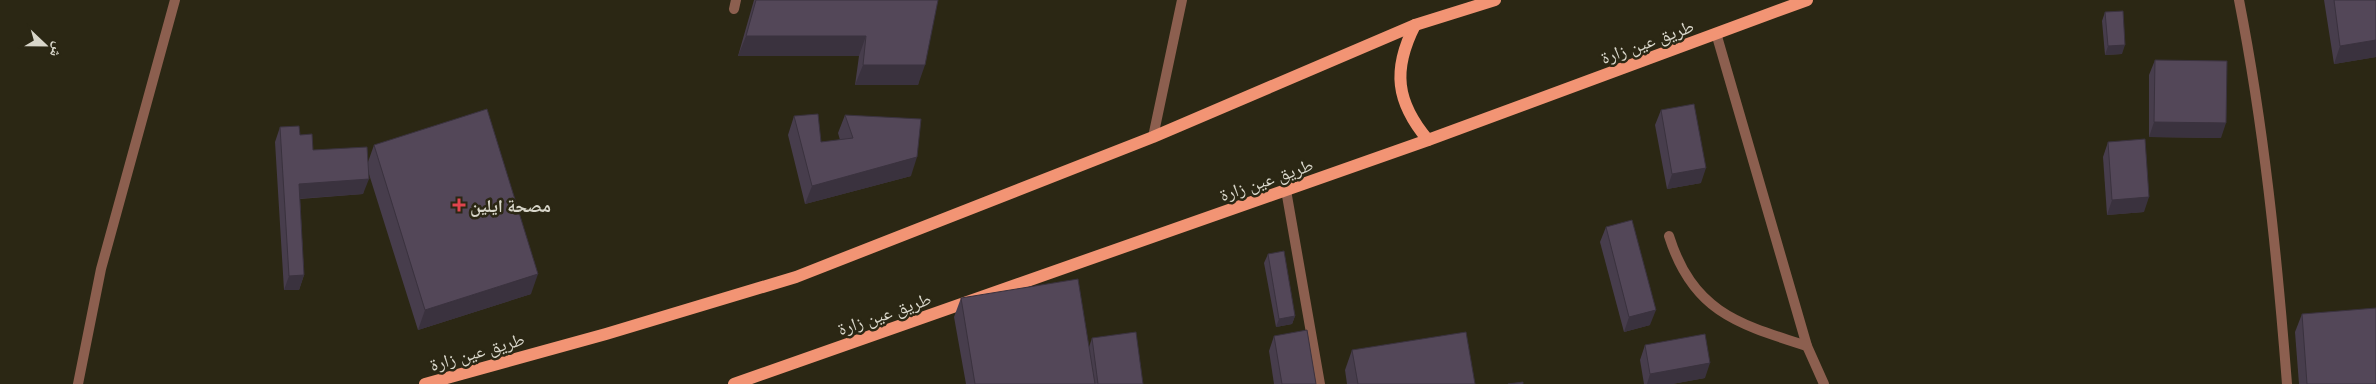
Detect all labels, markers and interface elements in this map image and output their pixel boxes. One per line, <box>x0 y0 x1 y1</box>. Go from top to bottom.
street label: طريق عين زارة <box>1597 13 1697 69</box>
north arrow <box>20 20 70 70</box>
text: ش <box>46 40 69 61</box>
street label: طريق عين زارة <box>1216 152 1316 206</box>
place label: مصحة ايلين <box>470 193 551 217</box>
marker: مصحة ايلين <box>452 198 466 212</box>
street label: طريق عين زارة <box>834 286 934 340</box>
street label: طريق عين زارة <box>427 326 527 376</box>

